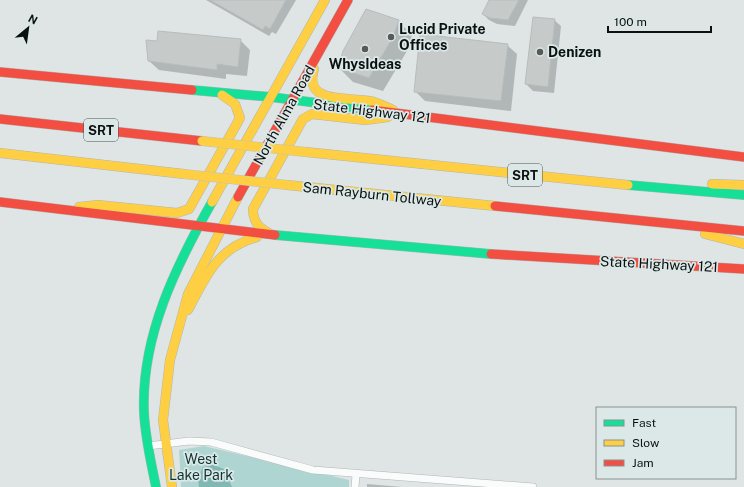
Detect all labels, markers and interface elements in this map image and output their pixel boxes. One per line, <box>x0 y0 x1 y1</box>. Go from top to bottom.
north arrow <box>8 8 48 48</box>
scale bar <box>608 8 711 34</box>
text: N <box>26 12 40 27</box>
text: 100 m <box>614 15 647 29</box>
place label: Lucid Private Offices <box>399 21 486 53</box>
marker: Lucid Private Offices <box>386 32 396 42</box>
marker: WhysIdeas <box>360 44 370 54</box>
place label: Denizen <box>548 44 601 60</box>
marker: Denizen <box>535 47 545 57</box>
place label: WhysIdeas <box>329 56 401 72</box>
street label: North Alma Road <box>250 63 318 167</box>
street label: State Highway 121 <box>312 96 432 126</box>
road number: SRT <box>84 119 118 141</box>
road number: SRT <box>508 164 542 186</box>
street label: Sam Rayburn Tollway <box>302 179 443 209</box>
street label: State Highway 121 <box>600 253 718 275</box>
legend <box>596 407 736 479</box>
text: Fast <box>632 416 657 430</box>
text: Slow <box>632 436 660 450</box>
park label: West Lake Park <box>169 451 233 483</box>
text: Jam <box>632 456 654 470</box>

